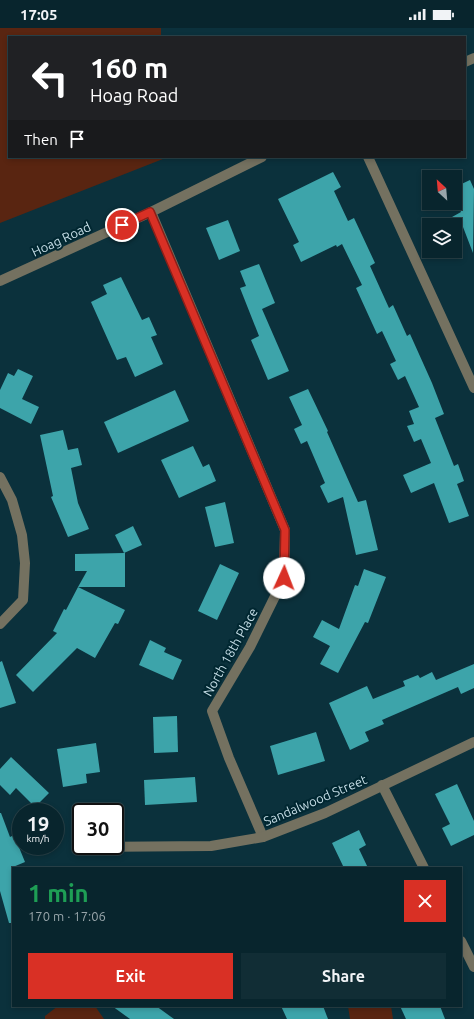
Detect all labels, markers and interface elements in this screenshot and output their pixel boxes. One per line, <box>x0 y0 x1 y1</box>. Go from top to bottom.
text: 17:05 <box>20 6 58 23</box>
icon: left <box>24 52 76 104</box>
text: 160 m <box>90 52 168 83</box>
text: Hoag Road <box>90 85 178 105</box>
icon: arrive <box>66 128 88 150</box>
text: Then <box>24 131 58 148</box>
north arrow <box>422 170 462 210</box>
map controls <box>422 170 462 258</box>
pin <box>105 208 139 242</box>
icon: arrive <box>111 214 133 236</box>
button: layers <box>422 218 462 258</box>
street label: Hoag Road <box>29 219 93 259</box>
position arrow <box>263 557 305 599</box>
street label: North 18th Place <box>200 605 260 699</box>
street label: Sandalwood Street <box>261 772 369 828</box>
speed limit sign: 30 <box>72 803 124 855</box>
text: 19 <box>27 812 49 835</box>
text: km/h <box>26 833 50 844</box>
text: 1 min <box>28 880 89 907</box>
button: close <box>404 880 446 922</box>
text: 170 m · 17:06 <box>28 909 106 923</box>
button: Exit <box>28 953 233 999</box>
button: Share <box>241 953 446 999</box>

